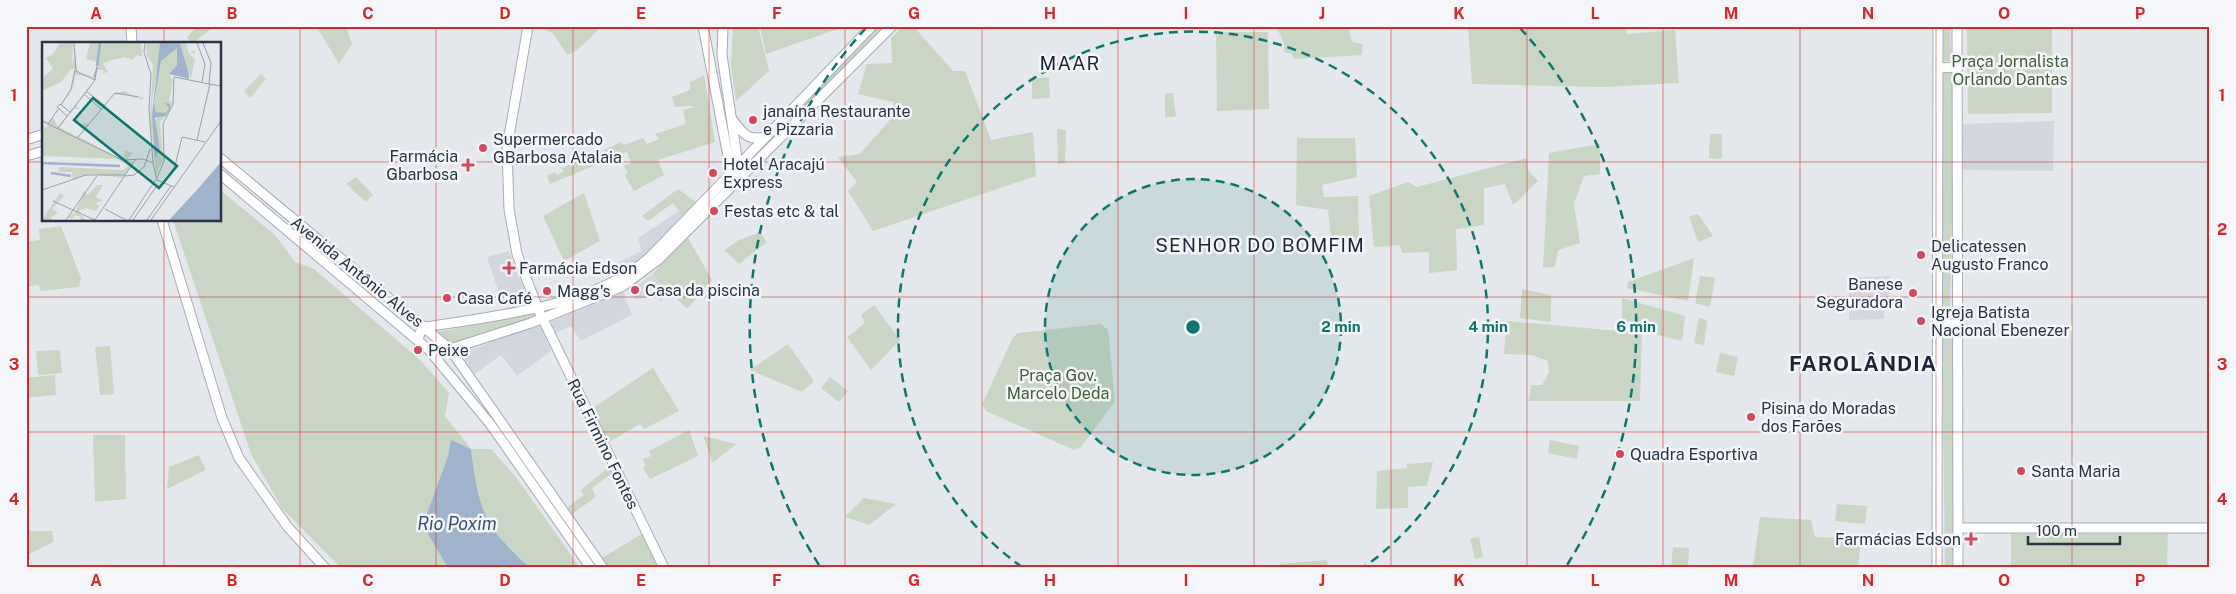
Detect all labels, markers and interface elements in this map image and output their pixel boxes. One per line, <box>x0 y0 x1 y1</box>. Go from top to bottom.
text: A <box>90 4 102 23</box>
text: B <box>227 4 238 23</box>
text: C <box>362 4 374 23</box>
text: D <box>499 4 511 23</box>
text: E <box>636 4 646 23</box>
text: F <box>772 4 782 23</box>
text: G <box>908 4 920 23</box>
text: H <box>1044 4 1056 23</box>
text: I <box>1184 4 1188 23</box>
text: J <box>1319 4 1325 23</box>
text: K <box>1453 4 1465 23</box>
text: L <box>1590 4 1600 23</box>
text: M <box>1724 4 1738 23</box>
text: N <box>1862 4 1874 23</box>
text: O <box>1998 4 2010 23</box>
text: P <box>2135 4 2145 23</box>
inset map <box>42 42 221 221</box>
district label: MAAR <box>1040 52 1100 74</box>
park label: Praça Jornalista Orlando Dantas <box>1951 52 2069 89</box>
text: 1 <box>11 86 17 105</box>
text: 1 <box>2219 86 2225 105</box>
place label: janaína Restaurante e Pizzaria <box>762 102 911 139</box>
marker: janaína Restaurante e Pizzaria <box>747 114 759 126</box>
place label: Supermercado GBarbosa Atalaia <box>493 130 622 167</box>
marker: Supermercado GBarbosa Atalaia <box>477 142 489 154</box>
place label: Farmácia Gbarbosa <box>386 147 458 184</box>
place label: Hotel Aracajú Express <box>723 155 825 192</box>
marker: Farmácia Gbarbosa <box>462 159 474 171</box>
marker: Hotel Aracajú Express <box>707 167 719 179</box>
place label: Festas etc & tal <box>724 202 839 221</box>
marker: Festas etc & tal <box>708 205 720 217</box>
street label: Avenida Antônio Alves <box>287 213 427 331</box>
text: 2 <box>9 220 19 239</box>
text: 2 <box>2217 220 2227 239</box>
district label: SENHOR DO BOMFIM <box>1155 234 1365 256</box>
place label: Delicatessen Augusto Franco <box>1931 237 2049 274</box>
marker: Delicatessen Augusto Franco <box>1915 249 1927 261</box>
place label: Farmácia Edson <box>519 259 637 278</box>
marker: Farmácia Edson <box>503 262 515 274</box>
place label: Banese Seguradora <box>1816 275 1903 312</box>
place label: Casa da piscina <box>645 281 760 300</box>
place label: Magg's <box>557 282 611 301</box>
marker: Casa da piscina <box>629 284 641 296</box>
marker: Magg's <box>541 285 553 297</box>
marker: Banese Seguradora <box>1907 287 1919 299</box>
place label: Casa Café <box>457 289 532 308</box>
marker: Casa Café <box>441 292 453 304</box>
place label: Igreja Batista Nacional Ebenezer <box>1931 303 2070 340</box>
marker: Igreja Batista Nacional Ebenezer <box>1915 315 1927 327</box>
centre of rings <box>1184 318 1202 336</box>
text: 2 min <box>1321 318 1361 335</box>
text: 4 min <box>1468 318 1508 335</box>
text: 6 min <box>1616 318 1656 335</box>
place label: Peixe <box>428 341 469 360</box>
marker: Peixe <box>412 344 424 356</box>
district label: FAROLÂNDIA <box>1789 351 1937 376</box>
text: 3 <box>9 355 19 374</box>
text: 3 <box>2217 355 2227 374</box>
park label: Praça Gov. Marcelo Deda <box>1007 366 1109 403</box>
street label: Rua Firmino Fontes <box>563 376 643 512</box>
place label: Pisina do Moradas dos Farões <box>1761 399 1896 436</box>
marker: Pisina do Moradas dos Farões <box>1745 411 1757 423</box>
place label: Quadra Esportiva <box>1630 445 1758 464</box>
marker: Quadra Esportiva <box>1614 448 1626 460</box>
place label: Santa Maria <box>2031 462 2120 481</box>
marker: Santa Maria <box>2015 465 2027 477</box>
text: 4 <box>9 490 20 509</box>
text: 4 <box>2217 490 2228 509</box>
water label: Rio Poxim <box>417 513 497 534</box>
scale bar <box>2028 514 2121 546</box>
text: 100 m <box>2036 522 2077 539</box>
place label: Farmácias Edson <box>1835 530 1961 549</box>
marker: Farmácias Edson <box>1965 533 1977 545</box>
text: A <box>90 571 102 590</box>
text: B <box>227 571 238 590</box>
text: C <box>362 571 374 590</box>
text: D <box>499 571 511 590</box>
text: E <box>636 571 646 590</box>
text: F <box>772 571 782 590</box>
text: G <box>908 571 920 590</box>
text: H <box>1044 571 1056 590</box>
text: I <box>1184 571 1188 590</box>
text: J <box>1319 571 1325 590</box>
text: K <box>1453 571 1465 590</box>
text: L <box>1590 571 1600 590</box>
text: M <box>1724 571 1738 590</box>
text: N <box>1862 571 1874 590</box>
text: O <box>1998 571 2010 590</box>
text: P <box>2135 571 2145 590</box>

